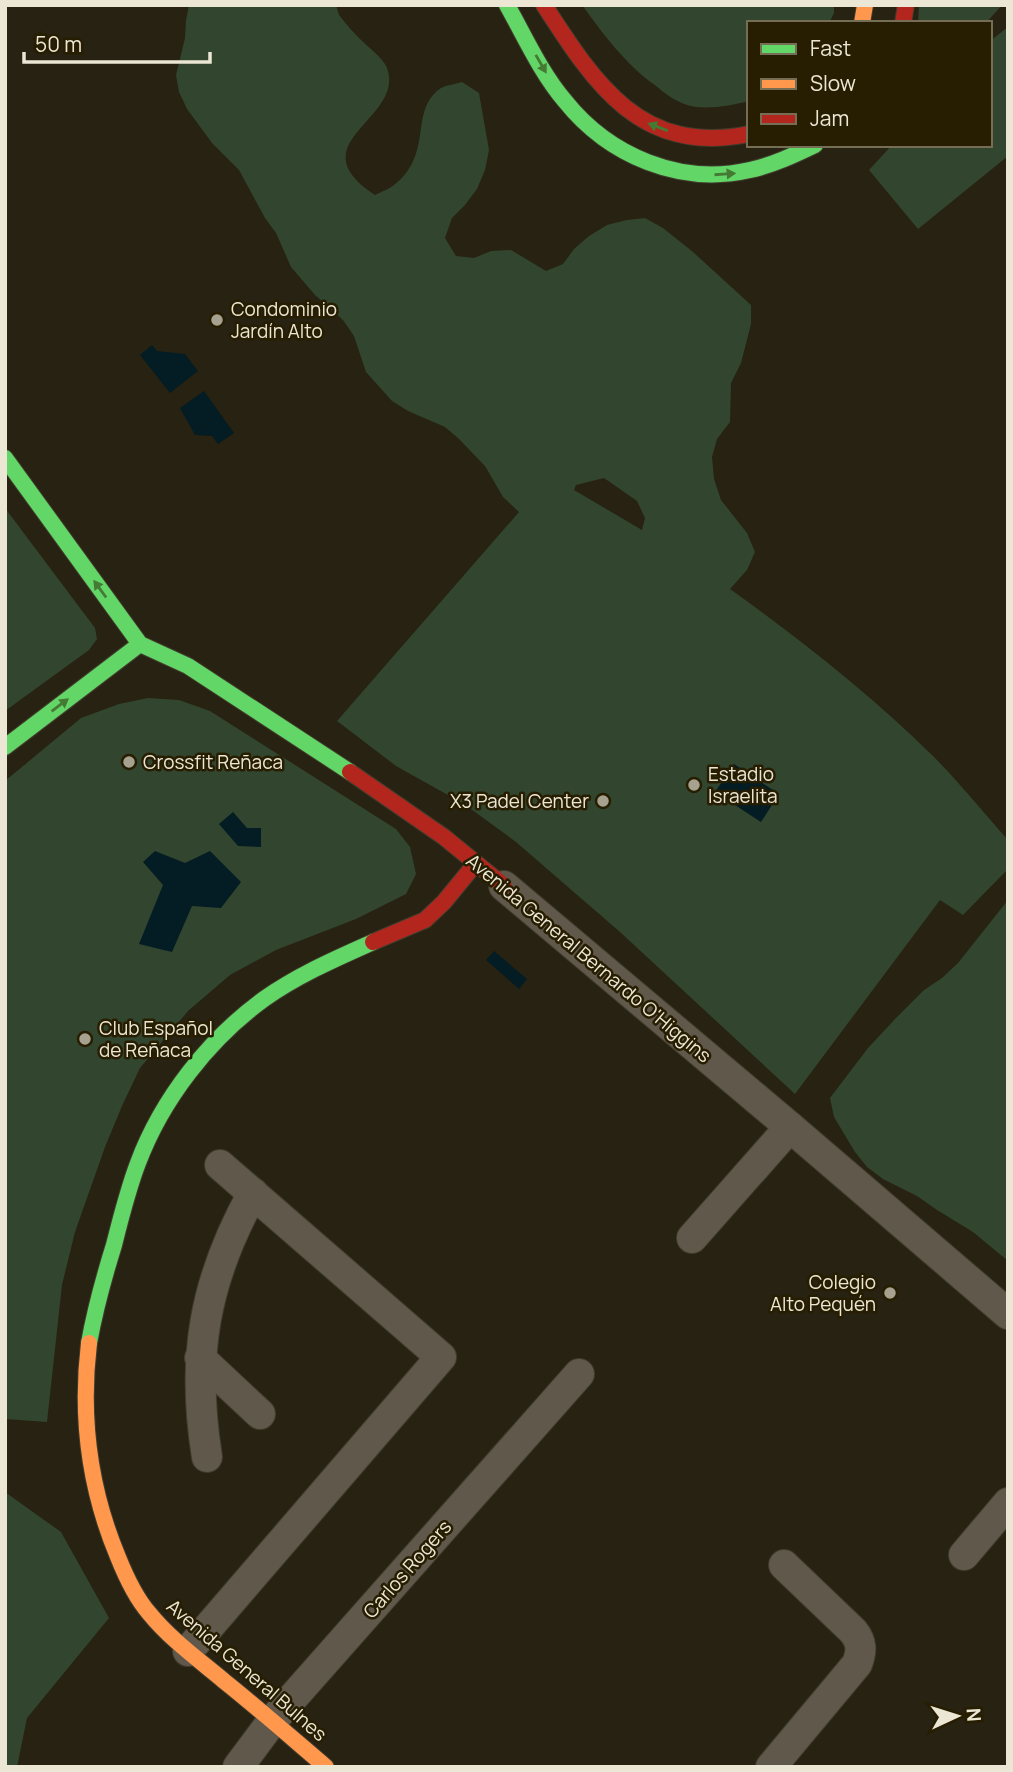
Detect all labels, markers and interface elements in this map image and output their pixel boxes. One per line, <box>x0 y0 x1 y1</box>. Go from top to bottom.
scale bar <box>24 21 210 65</box>
legend <box>747 21 992 147</box>
text: 50 m <box>35 30 82 58</box>
text: Fast <box>810 34 851 62</box>
one-way arrow <box>535 55 548 74</box>
text: Slow <box>810 69 856 97</box>
text: Jam <box>810 104 849 132</box>
one-way arrow <box>647 122 668 133</box>
one-way arrow <box>714 168 736 179</box>
place label: Condominio Jardín Alto <box>231 296 337 344</box>
marker: Condominio Jardín Alto <box>209 312 225 328</box>
one-way arrow <box>93 580 107 598</box>
one-way arrow <box>50 698 68 713</box>
place label: Crossfit Reñaca <box>143 749 283 775</box>
marker: Crossfit Reñaca <box>121 754 137 770</box>
place label: Estadio Israelita <box>708 761 778 809</box>
marker: Estadio Israelita <box>686 777 702 793</box>
place label: X3 Padel Center <box>450 788 589 814</box>
marker: X3 Padel Center <box>595 793 611 809</box>
street label: Avenida General Bernardo O'Higgins <box>461 848 717 1068</box>
place label: Club Español de Reñaca <box>99 1015 213 1063</box>
marker: Club Español de Reñaca <box>77 1031 93 1047</box>
place label: Colegio Alto Pequén <box>770 1269 876 1317</box>
marker: Colegio Alto Pequén <box>882 1285 898 1301</box>
street label: Carlos Rogers <box>357 1514 457 1624</box>
street label: Avenida General Bulnes <box>161 1593 333 1747</box>
north arrow <box>922 1681 992 1751</box>
text: N <box>961 1707 987 1723</box>

